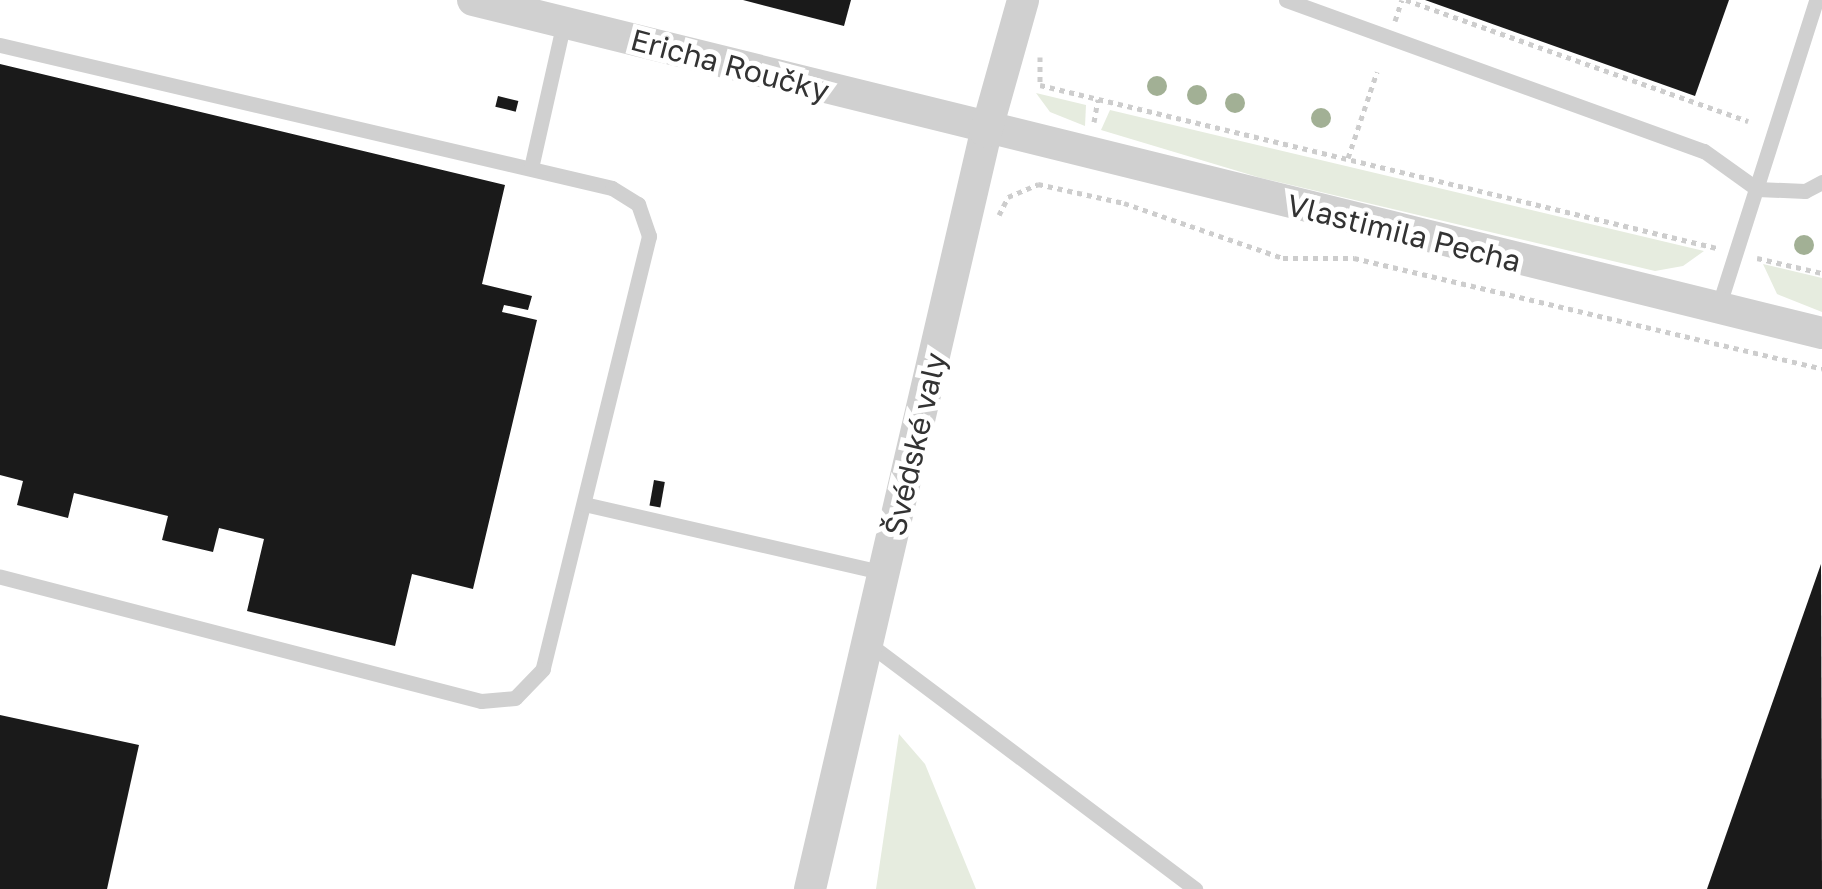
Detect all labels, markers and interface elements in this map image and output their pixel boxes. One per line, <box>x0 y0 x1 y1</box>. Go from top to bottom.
street label: Ericha Roučky <box>627 21 833 109</box>
street label: Vlastimila Pecha <box>1283 187 1525 279</box>
street label: Švédské valy <box>876 349 954 539</box>

